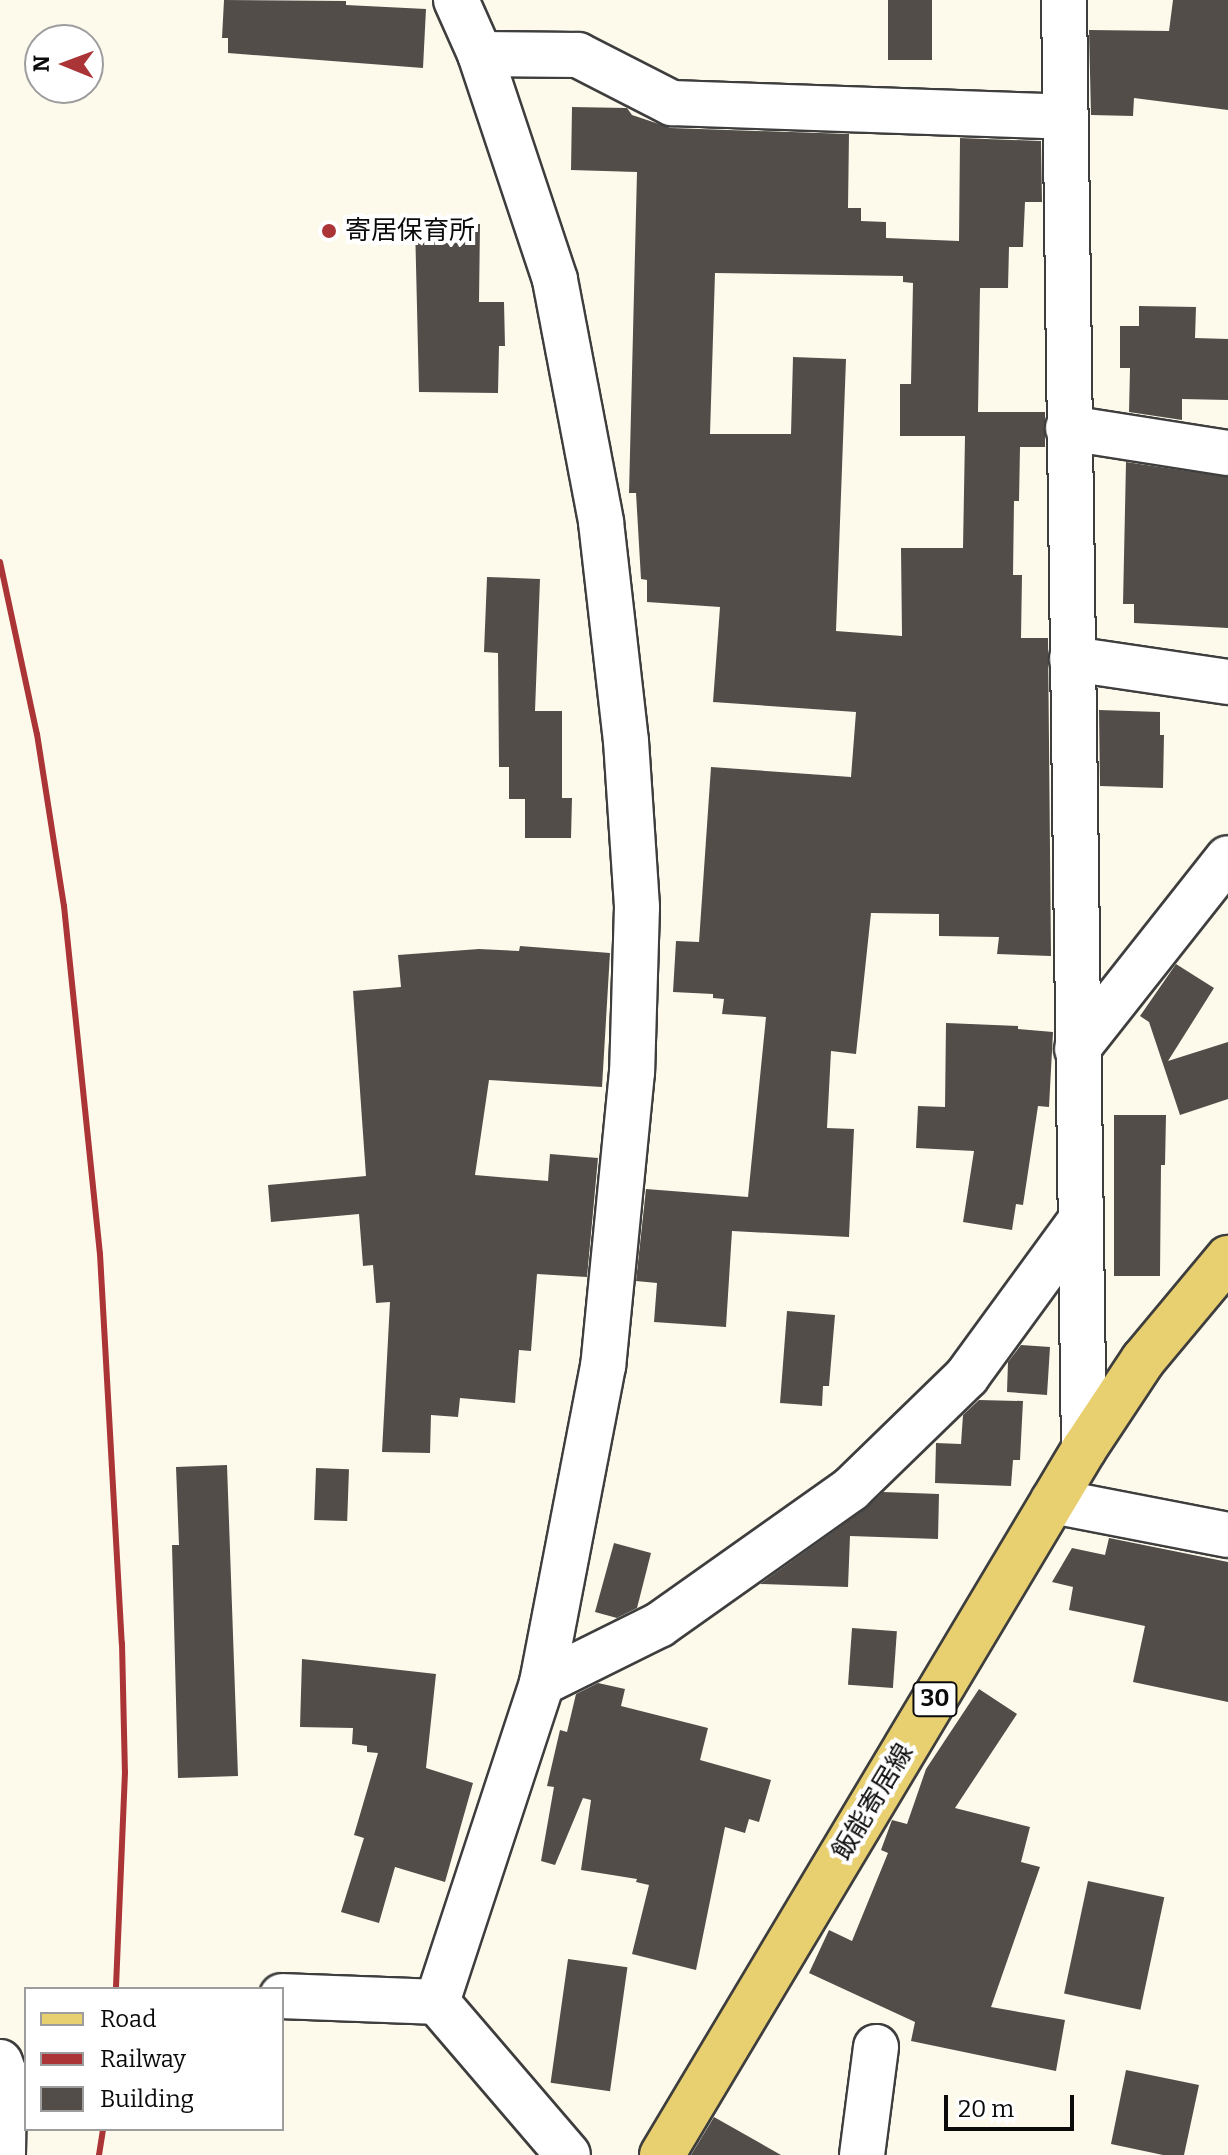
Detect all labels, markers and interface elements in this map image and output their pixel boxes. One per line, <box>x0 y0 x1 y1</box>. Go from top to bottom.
north arrow <box>24 24 104 104</box>
text: N <box>28 55 55 72</box>
place label: 寄居保育所 <box>345 215 475 247</box>
marker: 寄居保育所 <box>320 222 338 240</box>
road number: 30 <box>911 1679 959 1719</box>
street label: 飯能寄居線 <box>826 1738 920 1866</box>
legend <box>24 1987 284 2131</box>
text: Road <box>100 2005 156 2033</box>
text: Railway <box>100 2045 186 2073</box>
scale bar <box>948 2079 1078 2129</box>
text: Building <box>100 2085 194 2113</box>
text: 20 m <box>958 2095 1014 2123</box>

